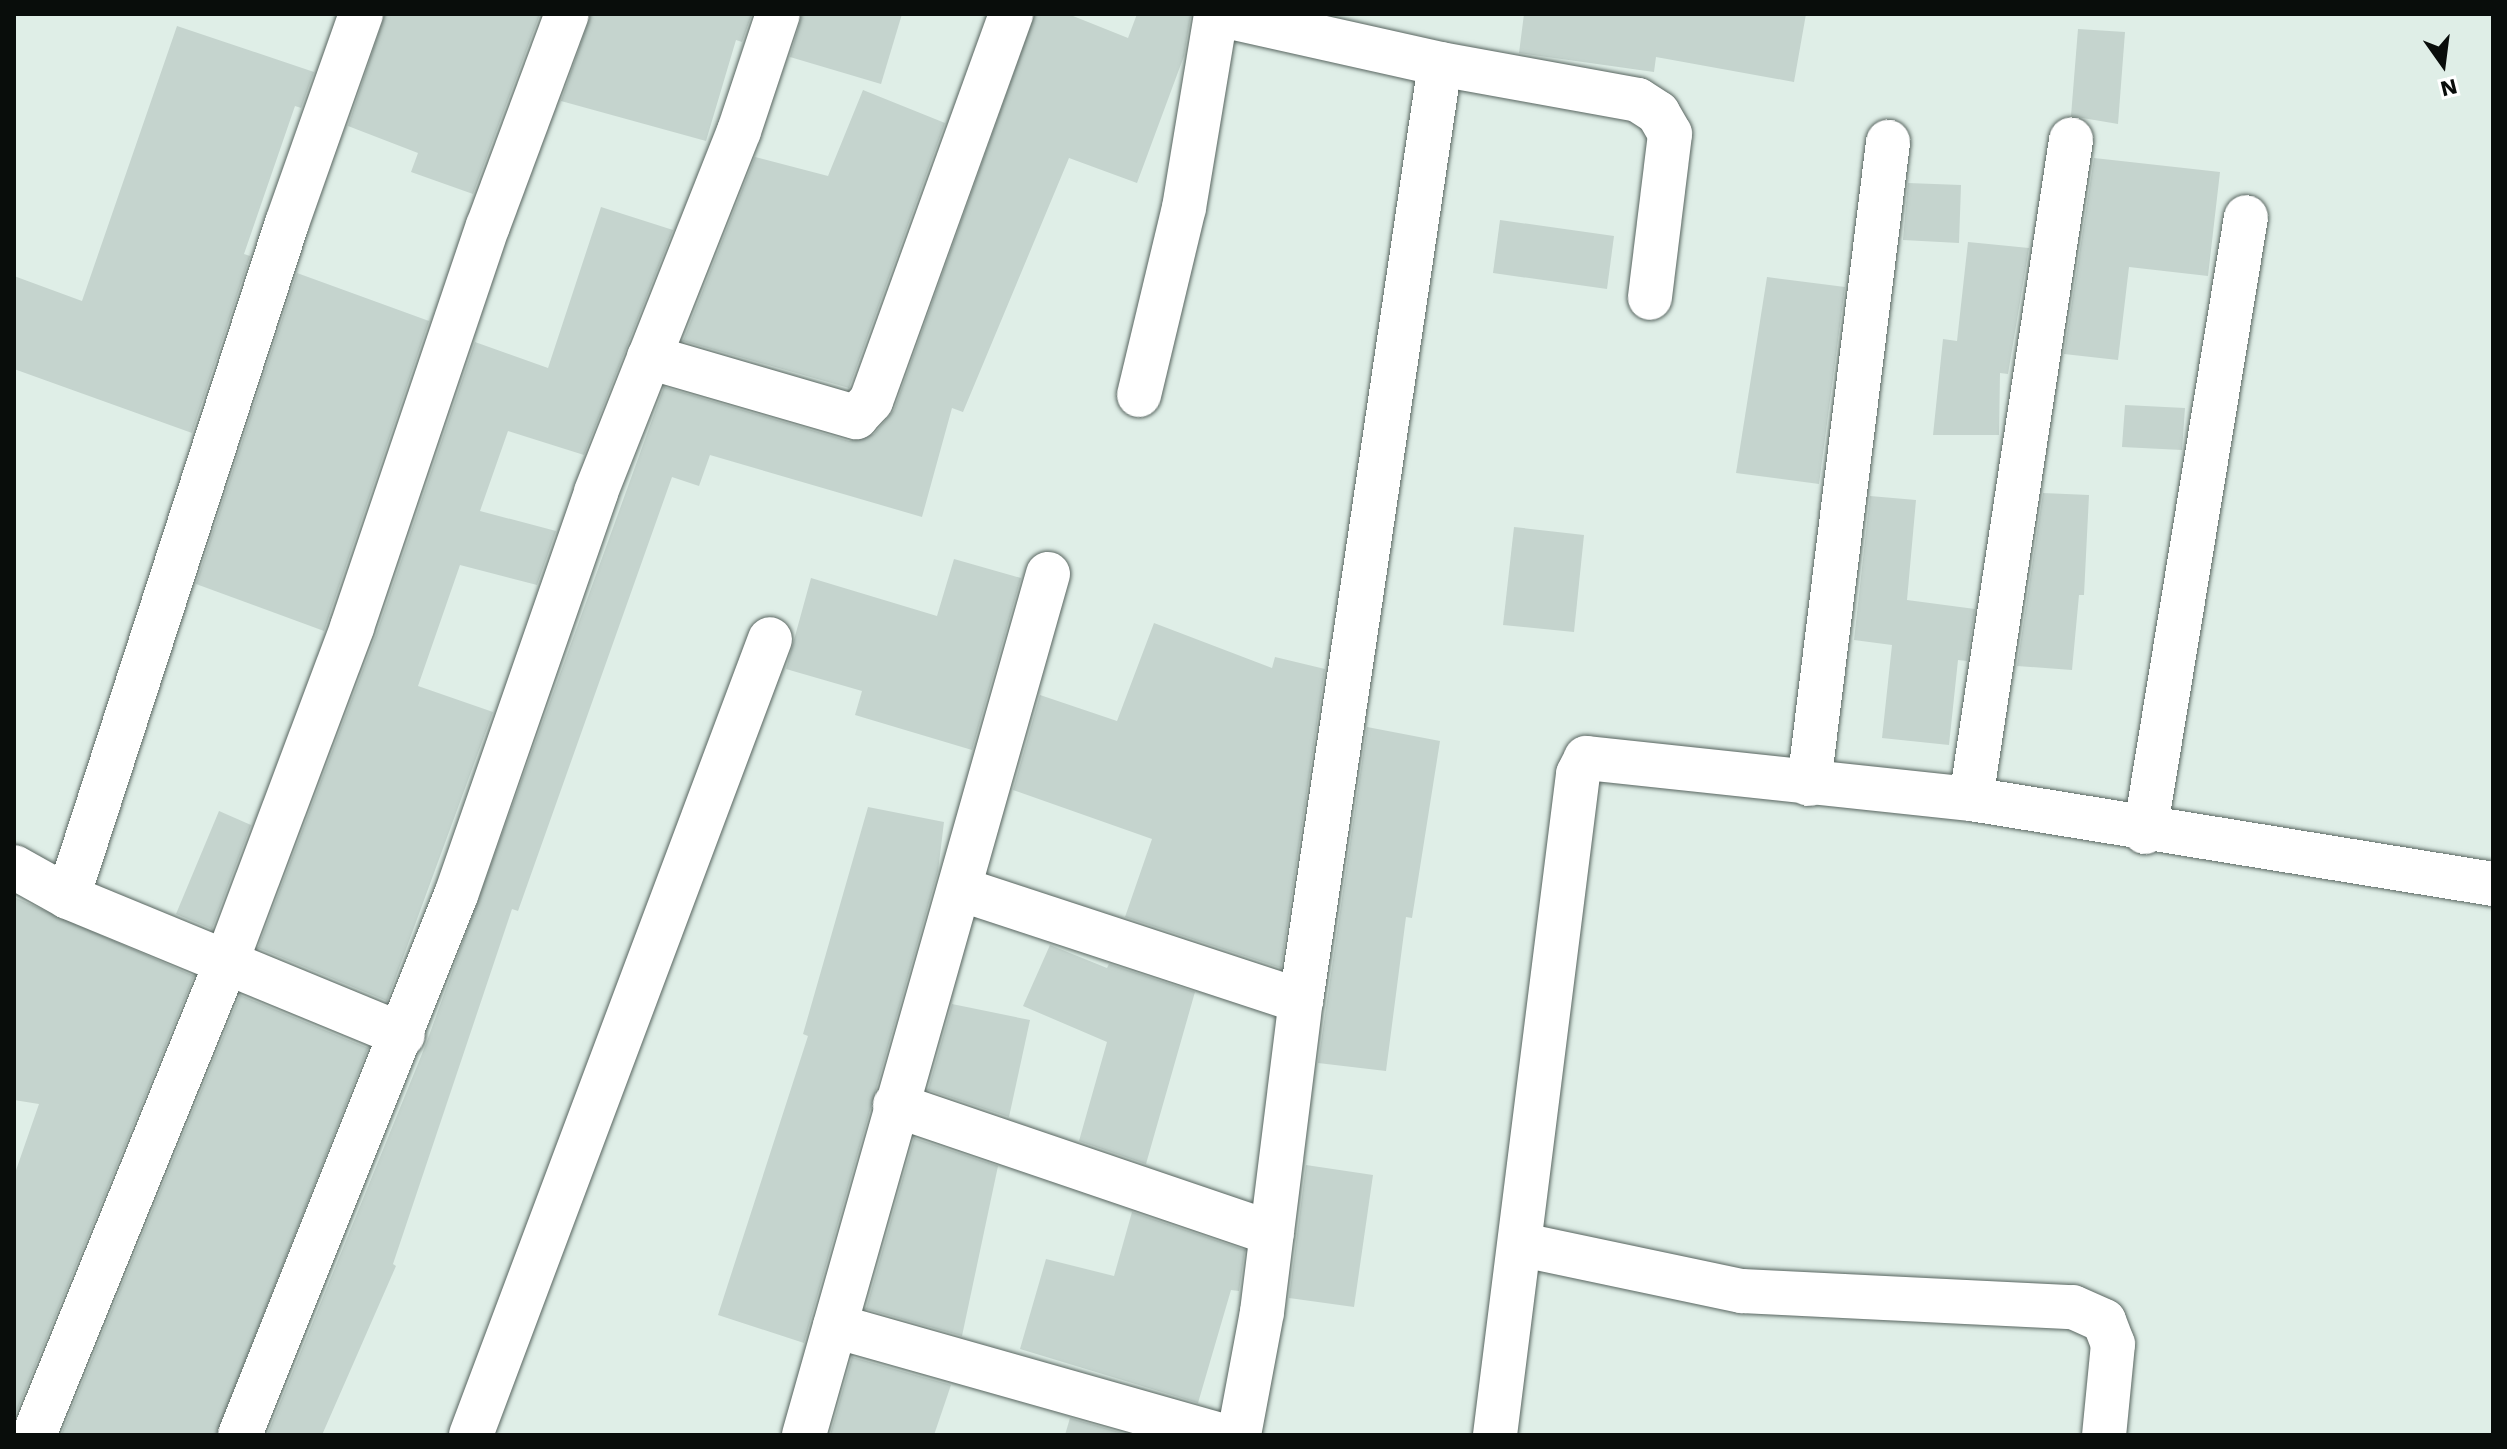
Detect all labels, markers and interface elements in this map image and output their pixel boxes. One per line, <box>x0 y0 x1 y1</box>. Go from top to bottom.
north arrow <box>2403 24 2483 104</box>
text: N <box>2438 74 2460 102</box>

